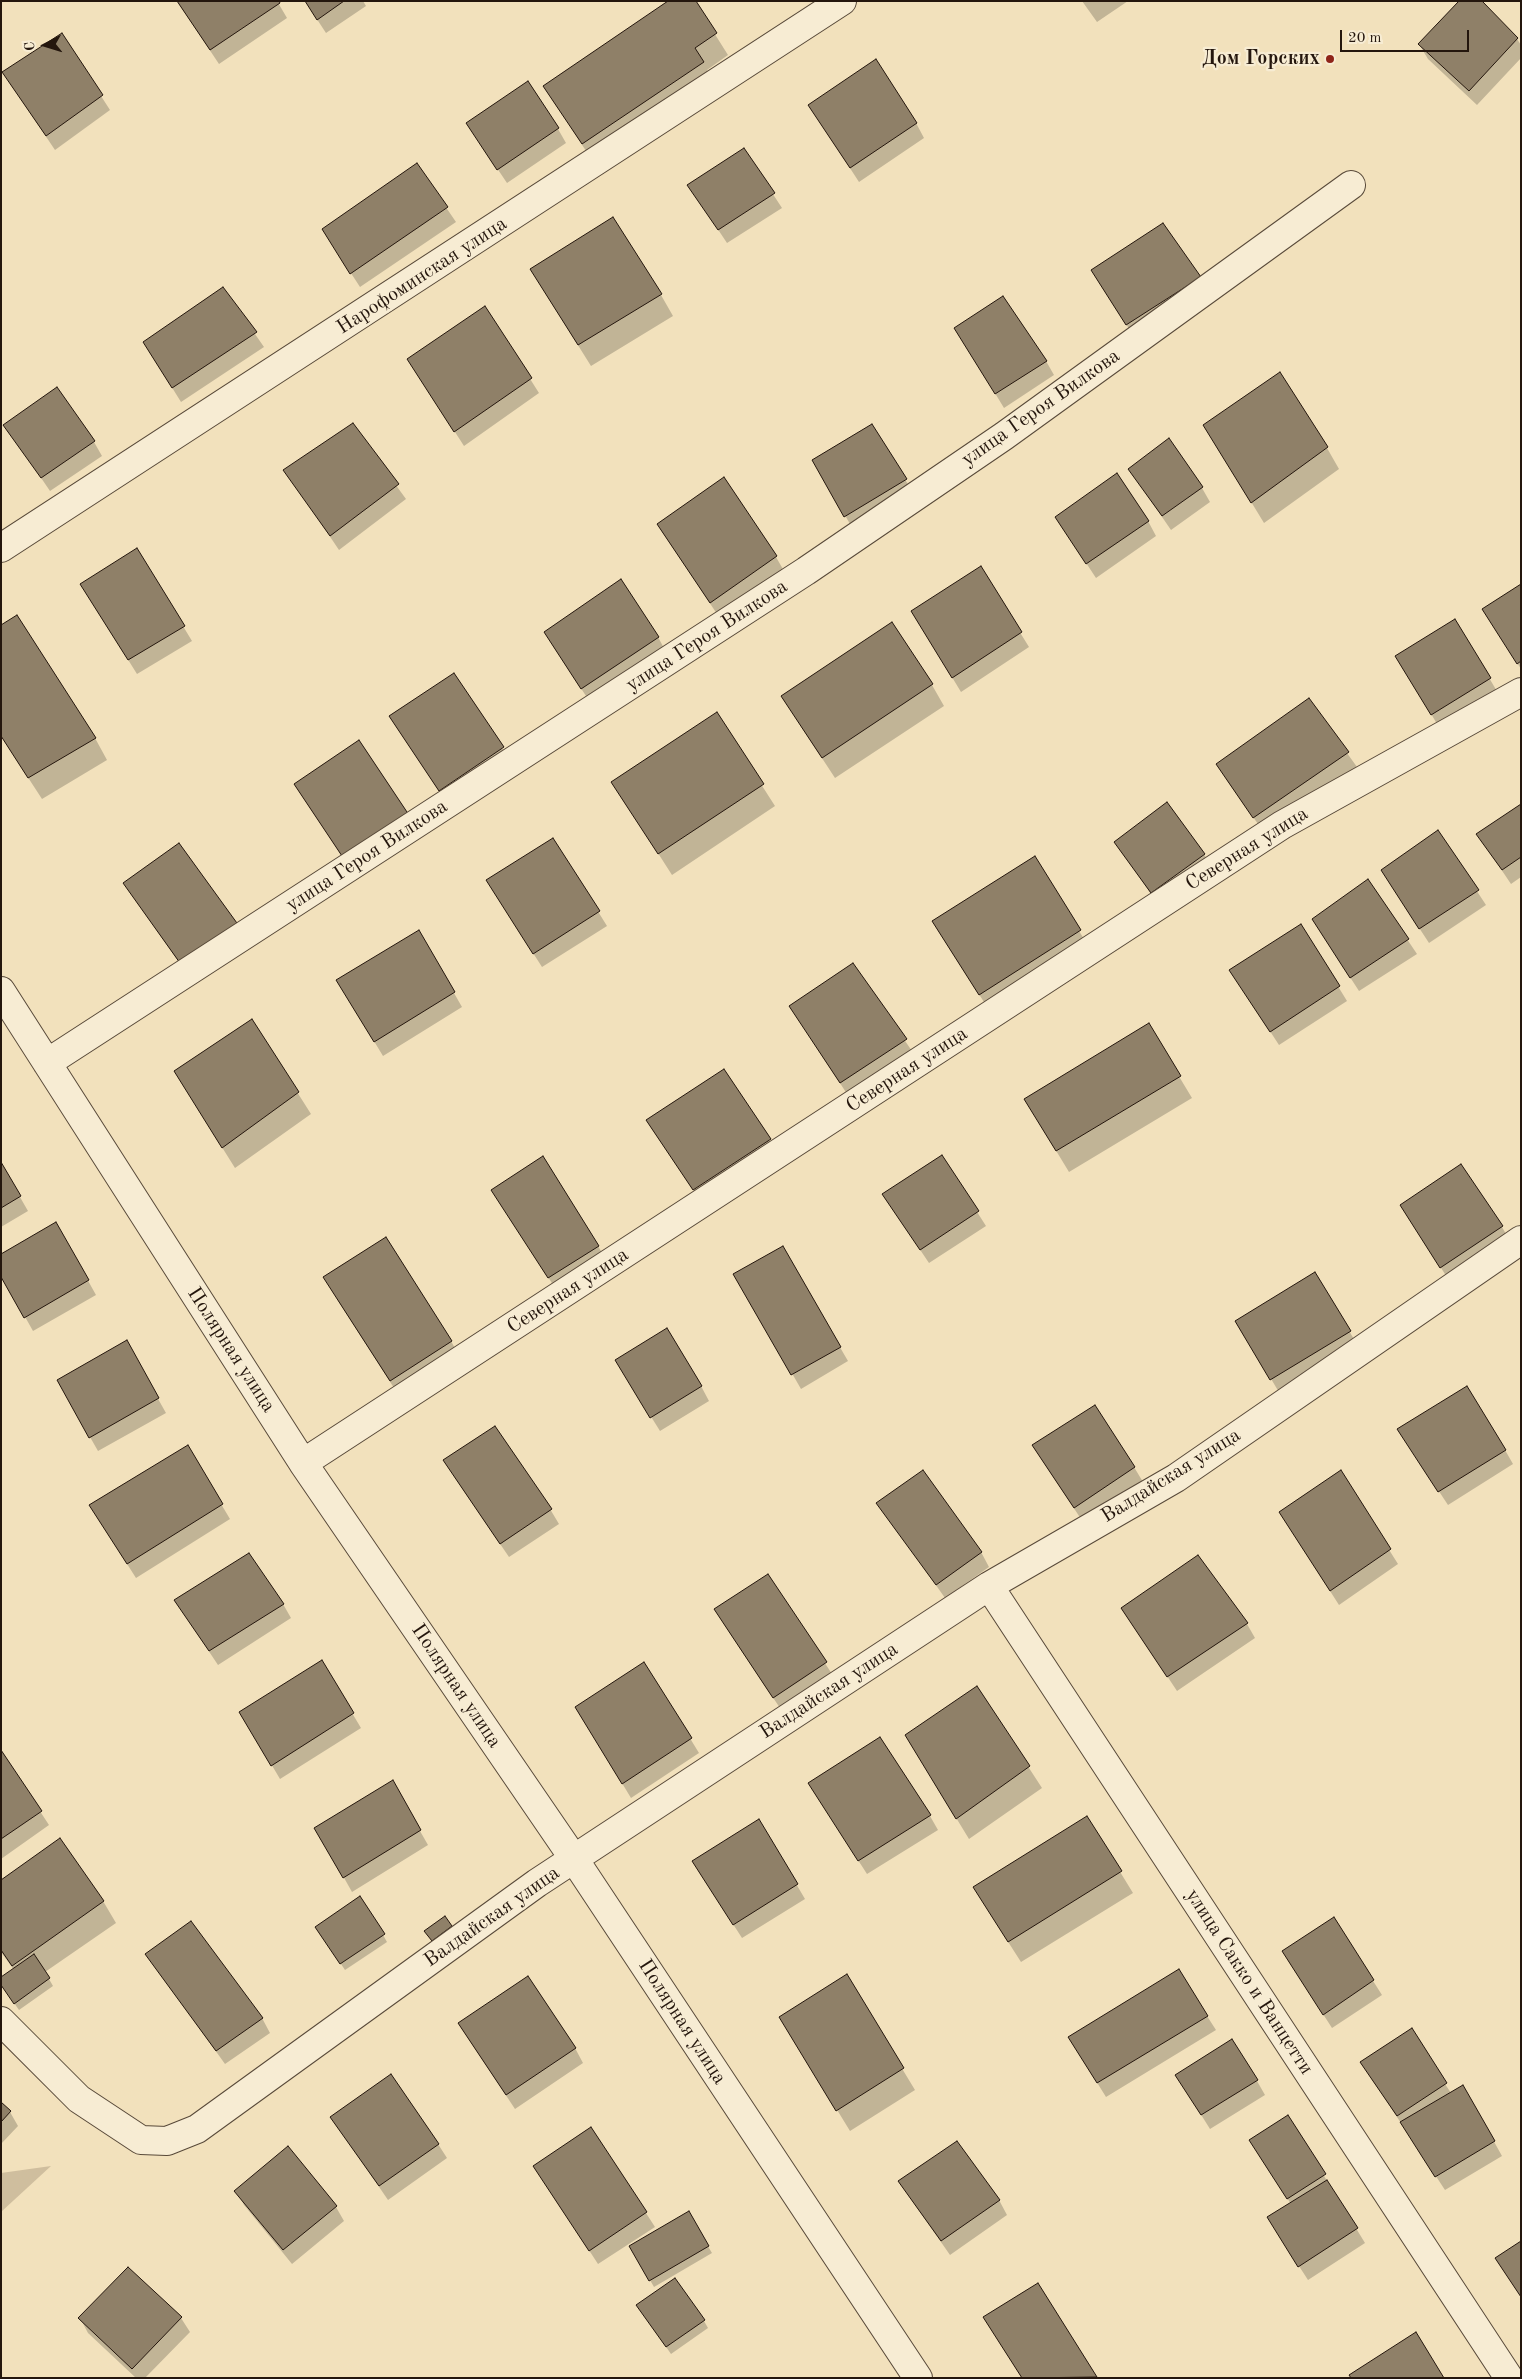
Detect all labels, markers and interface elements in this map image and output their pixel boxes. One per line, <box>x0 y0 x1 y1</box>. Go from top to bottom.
north arrow <box>20 20 70 70</box>
scale bar <box>1342 20 1471 52</box>
text: 20 m <box>1348 31 1382 46</box>
text: С <box>23 41 37 52</box>
place label: Дом Горских <box>1202 47 1320 71</box>
marker: Дом Горских <box>1324 53 1336 65</box>
street label: Нарофоминская улица <box>332 212 512 340</box>
street label: улица Героя Вилкова <box>957 344 1125 472</box>
street label: улица Героя Вилкова <box>622 575 792 697</box>
street label: улица Героя Вилкова <box>282 795 452 917</box>
street label: Северная улица <box>1181 802 1313 896</box>
street label: Северная улица <box>842 1022 972 1118</box>
street label: Северная улица <box>503 1243 633 1339</box>
street label: Полярная улица <box>182 1283 280 1417</box>
street label: Валдайская улица <box>1097 1423 1245 1529</box>
street label: Полярная улица <box>406 1619 506 1753</box>
street label: Валдайская улица <box>755 1637 903 1745</box>
street label: Валдайская улица <box>420 1861 564 1973</box>
street label: улица Сакко и Ванцетти <box>1180 1885 1318 2079</box>
street label: Полярная улица <box>633 1955 731 2089</box>

